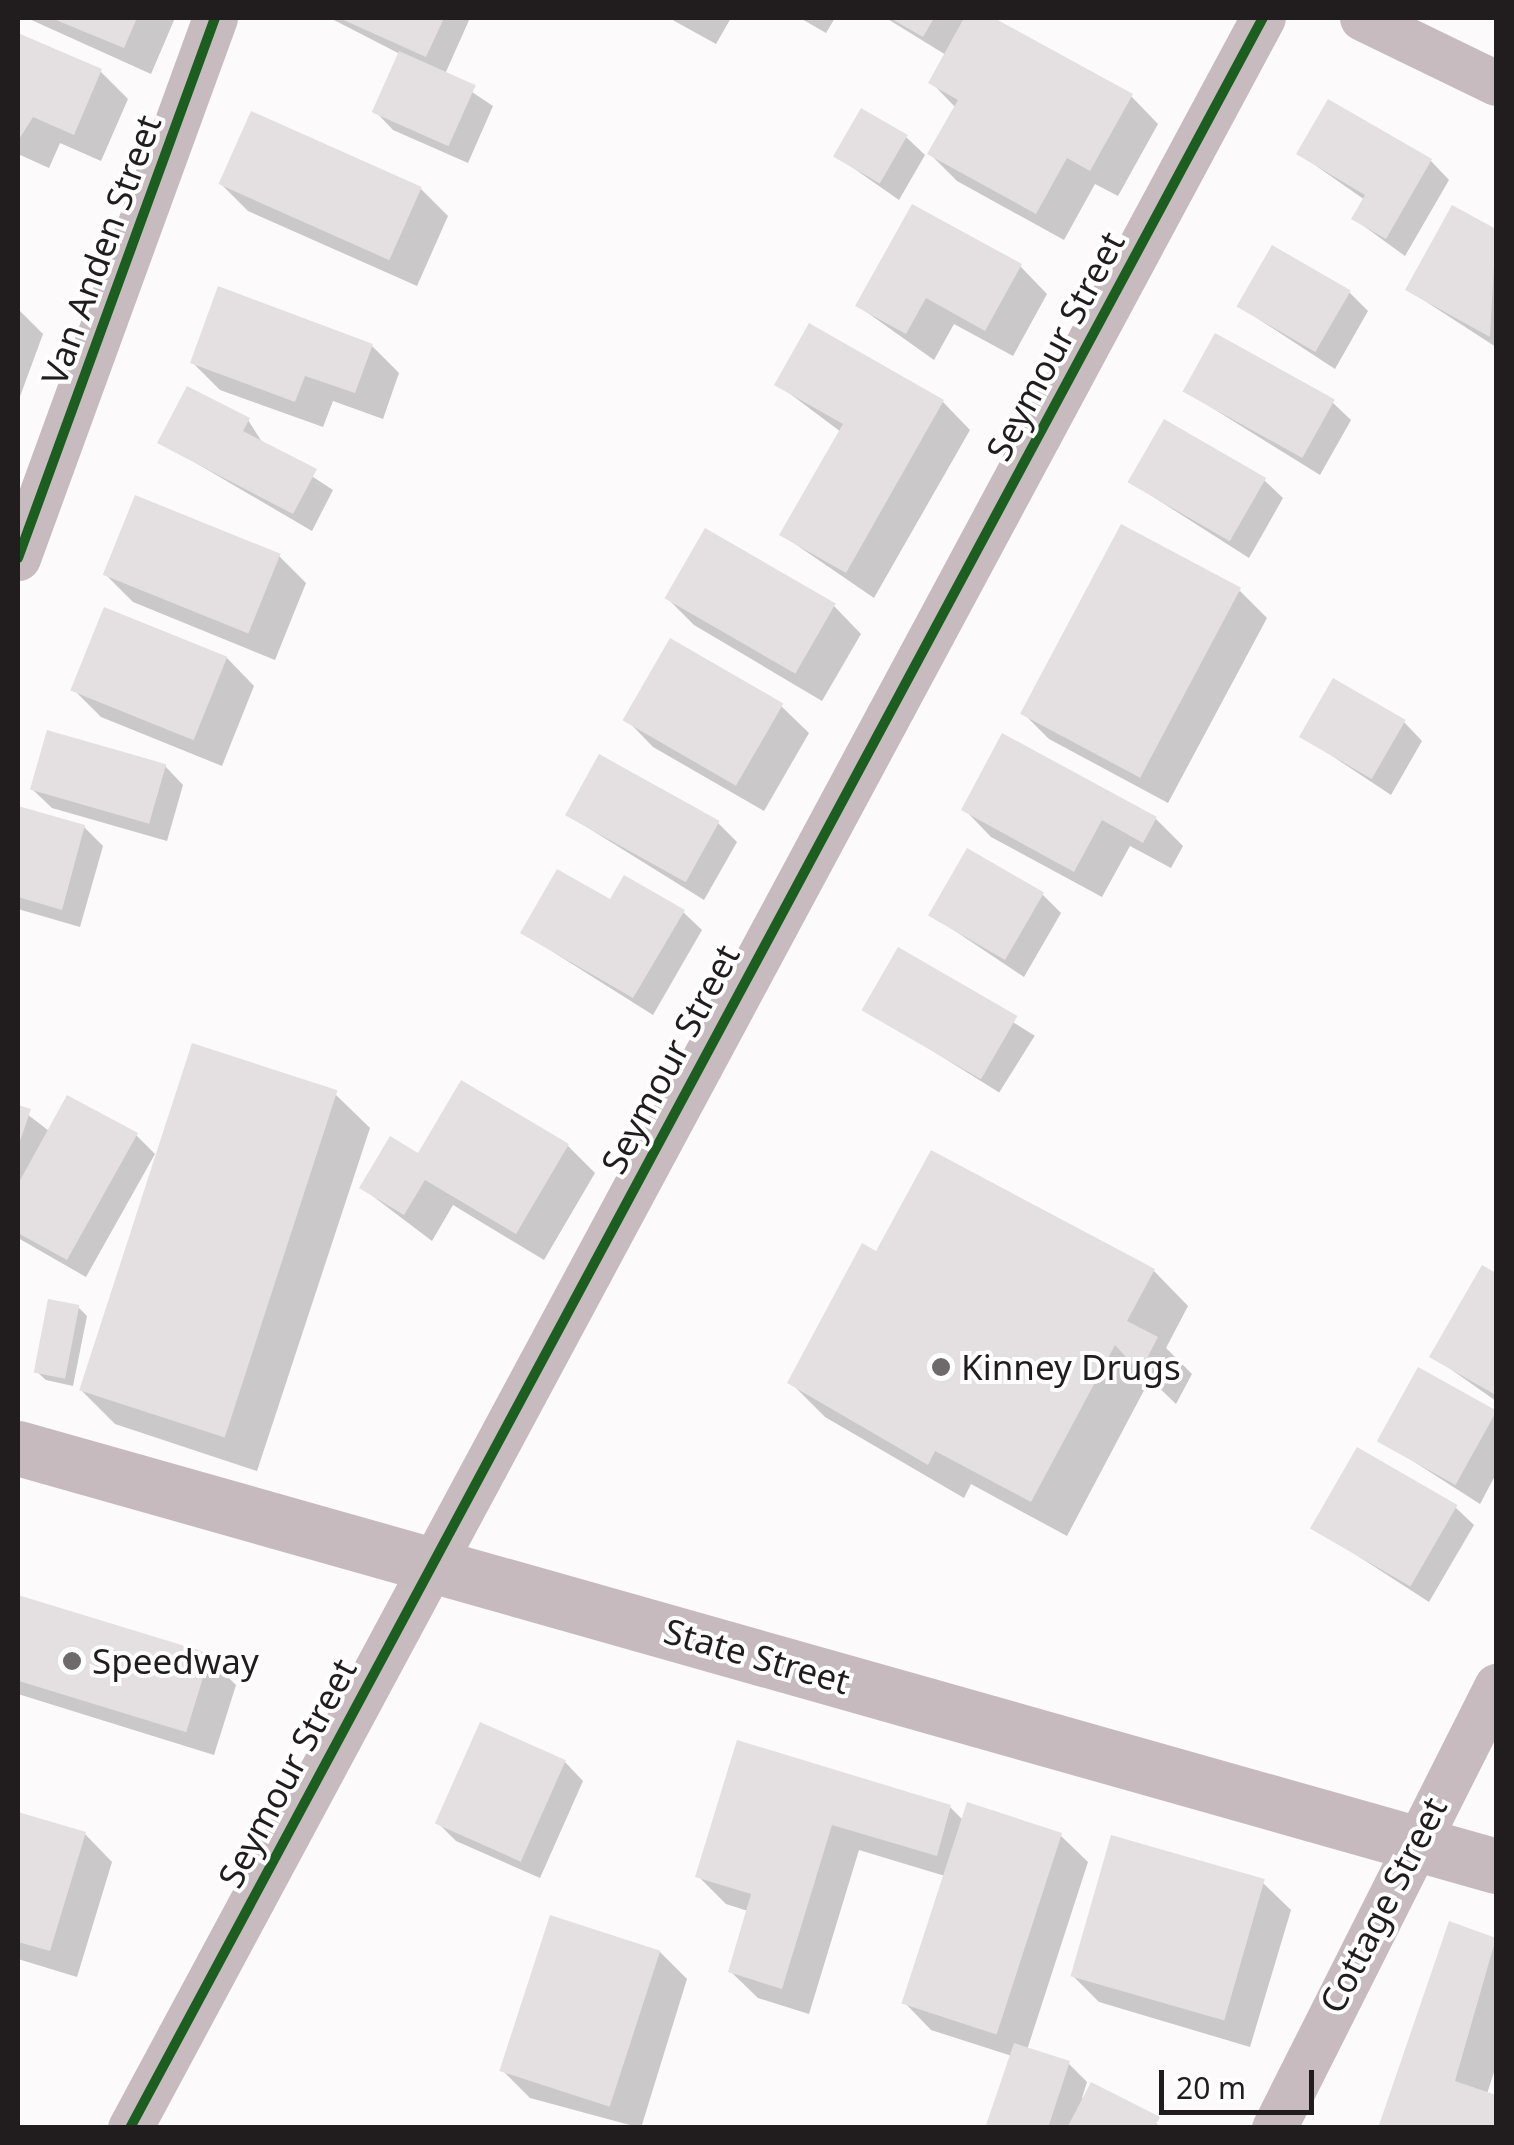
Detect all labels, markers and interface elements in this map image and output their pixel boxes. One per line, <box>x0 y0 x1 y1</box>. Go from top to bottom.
street label: Van Anden Street <box>33 109 169 391</box>
street label: Seymour Street <box>977 224 1133 468</box>
street label: Seymour Street <box>592 937 748 1181</box>
place label: Kinney Drugs <box>961 1346 1181 1388</box>
marker: Kinney Drugs <box>930 1356 952 1378</box>
street label: State Street <box>660 1610 854 1702</box>
place label: Speedway <box>92 1640 259 1682</box>
marker: Speedway <box>61 1650 83 1672</box>
street label: Seymour Street <box>209 1651 365 1895</box>
street label: Cottage Street <box>1311 1790 1455 2020</box>
scale bar <box>1164 2050 1319 2112</box>
text: 20 m <box>1176 2067 1246 2108</box>

